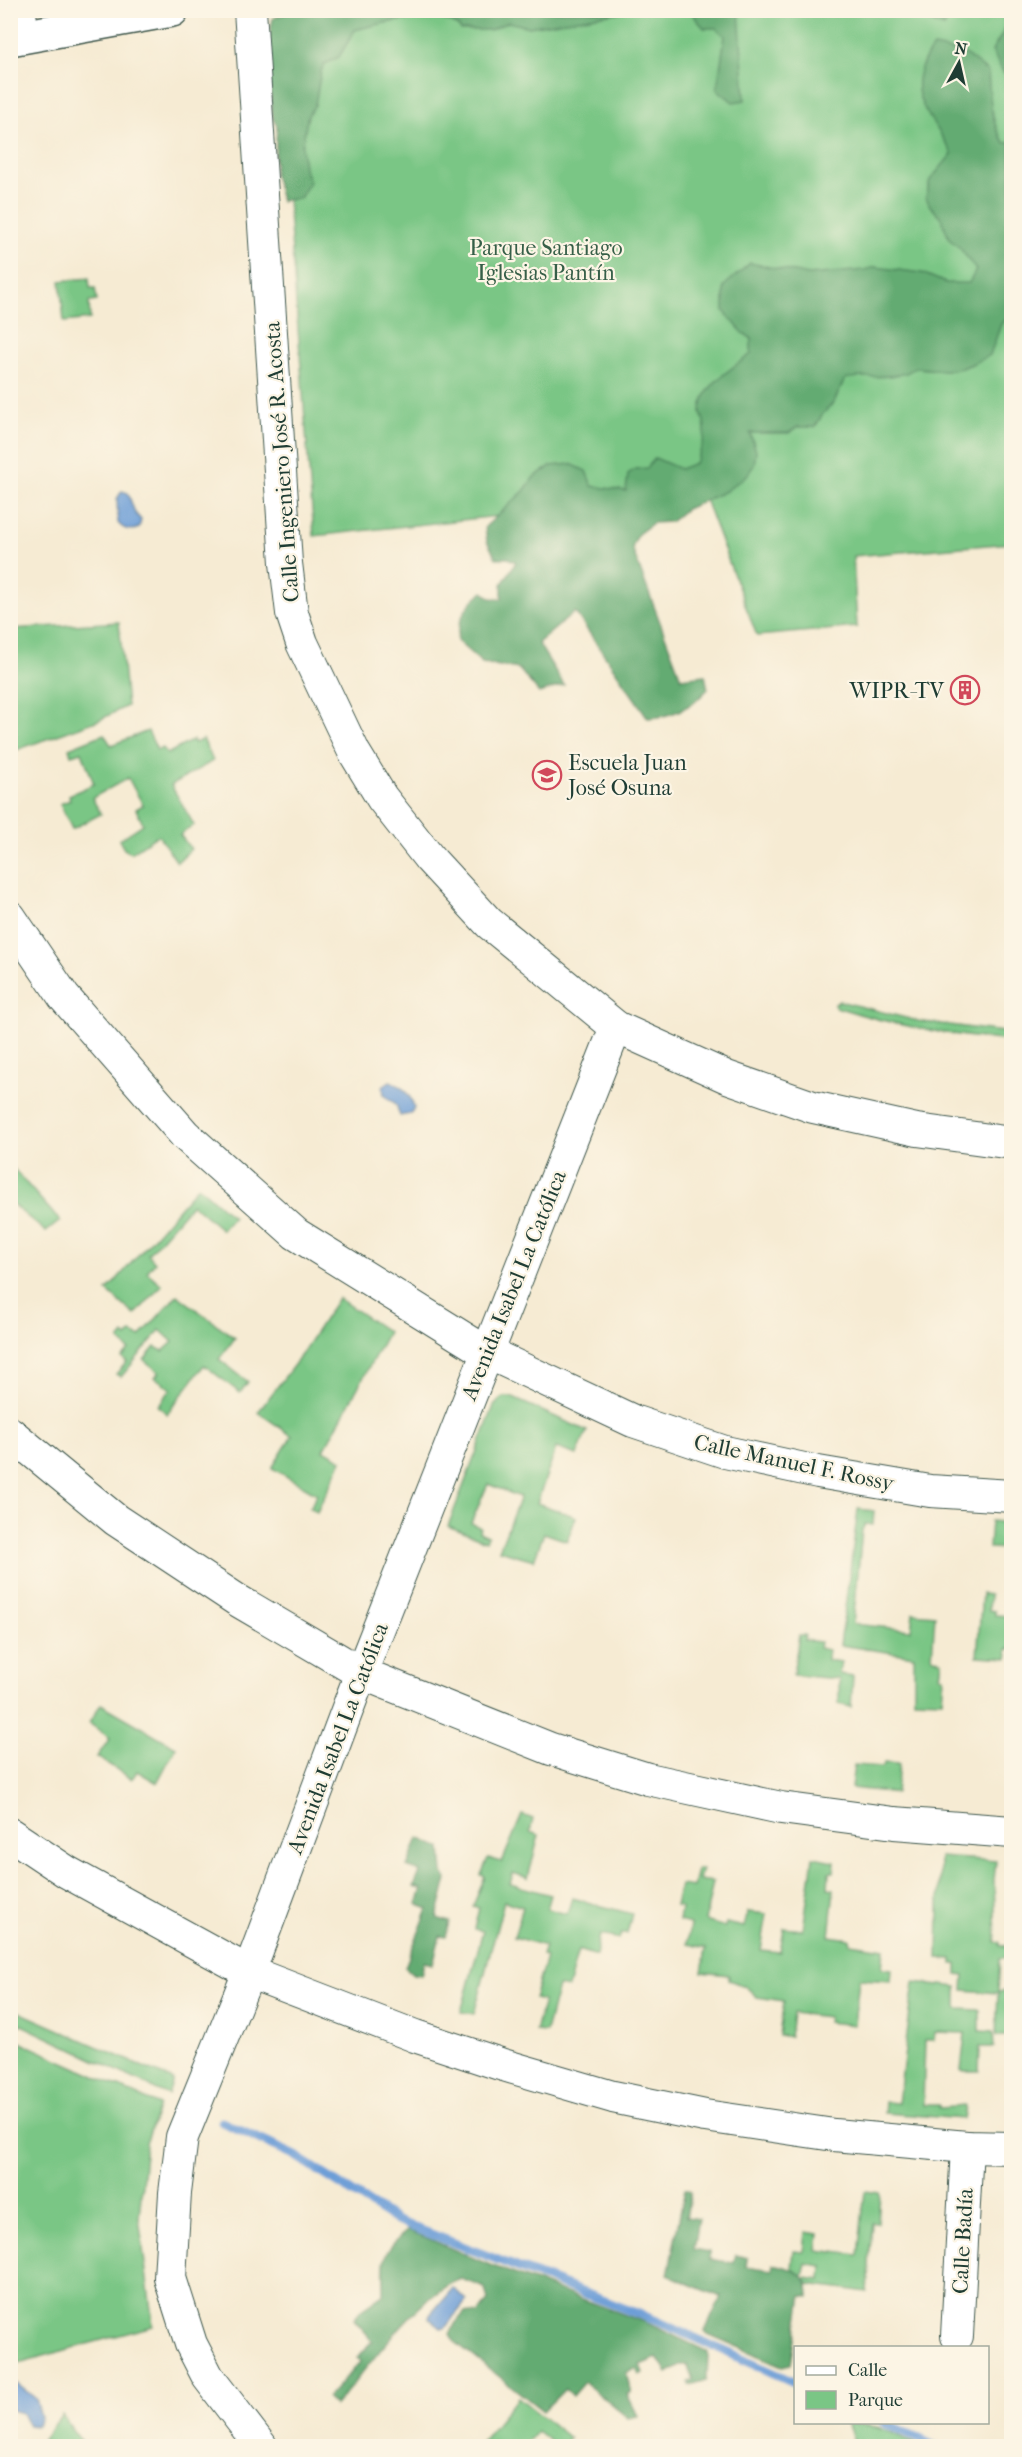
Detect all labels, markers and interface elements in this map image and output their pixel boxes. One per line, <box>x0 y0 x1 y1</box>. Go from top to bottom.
north arrow <box>929 33 989 93</box>
text: N <box>954 38 969 59</box>
park label: Parque Santiago Iglesias Pantín <box>469 235 623 286</box>
street label: Calle Ingeniero José R. Acosta <box>259 320 305 603</box>
building icon: WIPR-TV <box>949 674 981 706</box>
place label: WIPR-TV <box>849 678 945 704</box>
place label: Escuela Juan José Osuna <box>566 750 687 801</box>
school or university icon: Escuela Juan José Osuna <box>531 759 563 791</box>
street label: Avenida Isabel La Católica <box>456 1166 572 1405</box>
street label: Calle Manuel F. Rossy <box>691 1429 897 1497</box>
street label: Avenida Isabel La Católica <box>281 1618 394 1859</box>
street label: Calle Badía <box>947 2187 979 2295</box>
legend <box>794 2346 989 2424</box>
text: Calle <box>848 2360 887 2381</box>
text: Parque <box>848 2390 903 2411</box>

